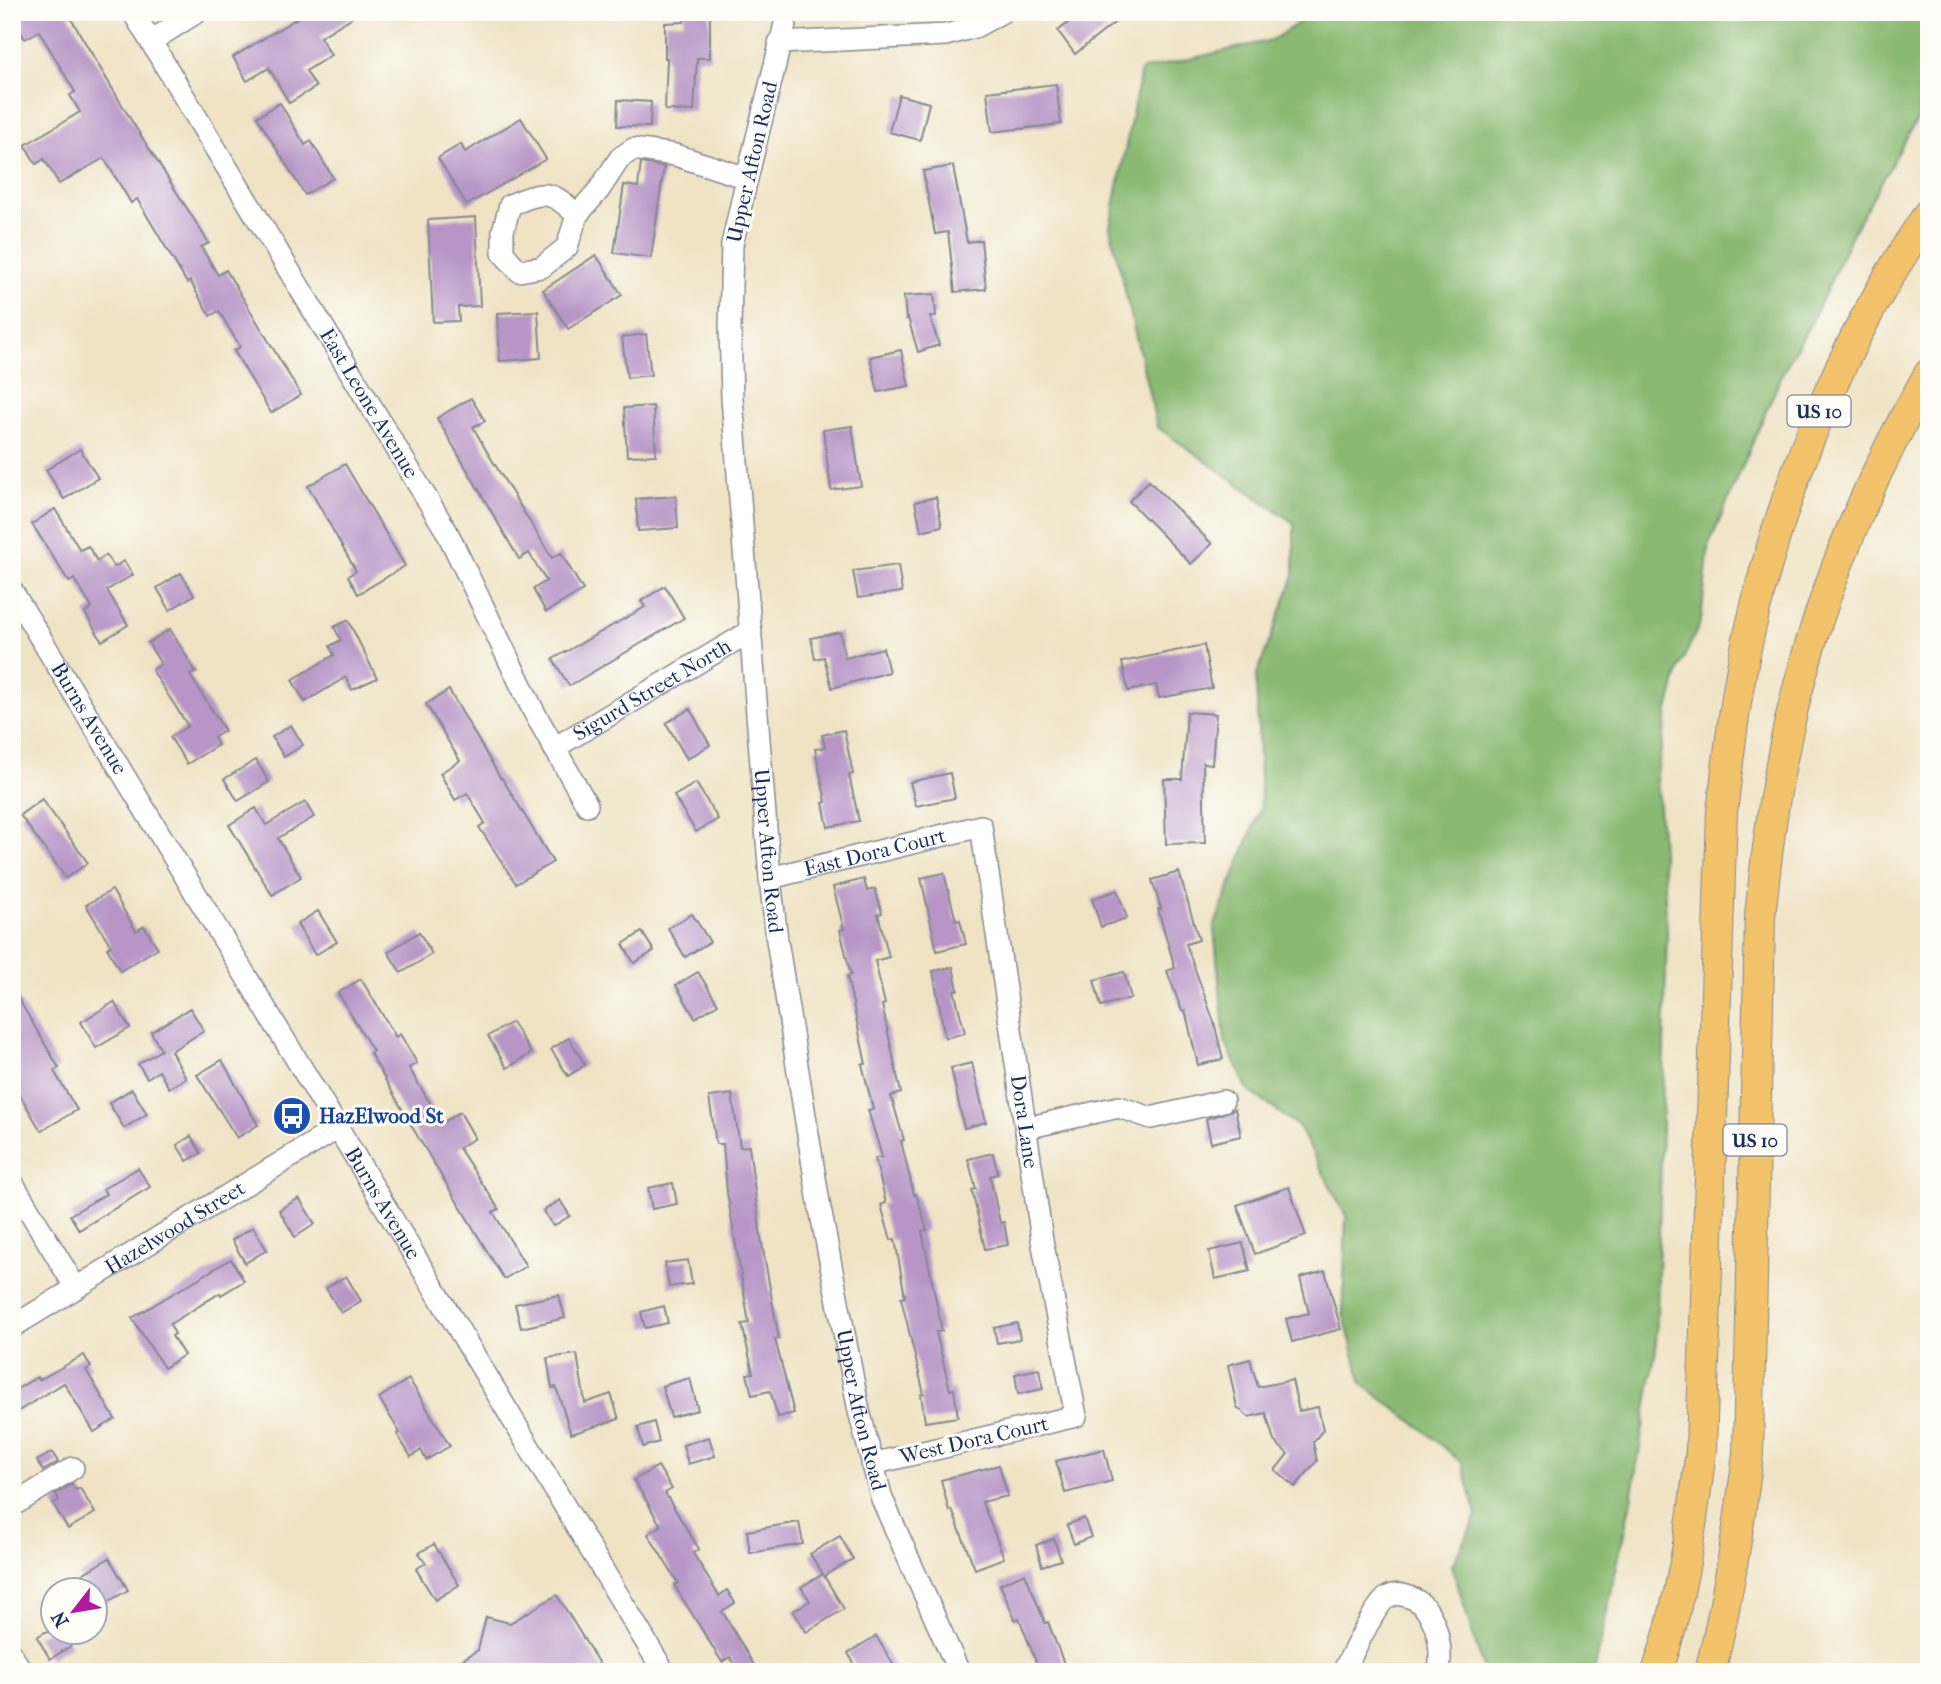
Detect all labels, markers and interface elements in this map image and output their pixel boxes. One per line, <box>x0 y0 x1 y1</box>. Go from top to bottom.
street label: Upper Afton Road <box>722 78 782 245</box>
street label: East Leone Avenue <box>315 324 424 483</box>
road number: US 10 <box>1787 396 1850 426</box>
street label: Sigurd Street North <box>569 634 735 746</box>
street label: Burns Avenue <box>46 658 132 779</box>
street label: Upper Afton Road <box>749 768 788 935</box>
street label: East Dora Court <box>802 823 949 881</box>
street label: Dora Lane <box>1006 1073 1043 1170</box>
bus stop icon: HazElwood St <box>271 1095 313 1137</box>
place label: HazElwood St <box>319 1104 444 1128</box>
road number: US 10 <box>1724 1124 1786 1156</box>
street label: Burns Avenue <box>340 1143 426 1264</box>
street label: Hazelwood Street <box>101 1175 250 1279</box>
street label: Upper Afton Road <box>831 1327 891 1494</box>
street label: West Dora Court <box>896 1411 1051 1469</box>
north arrow <box>38 1576 108 1646</box>
text: N <box>47 1607 73 1631</box>

